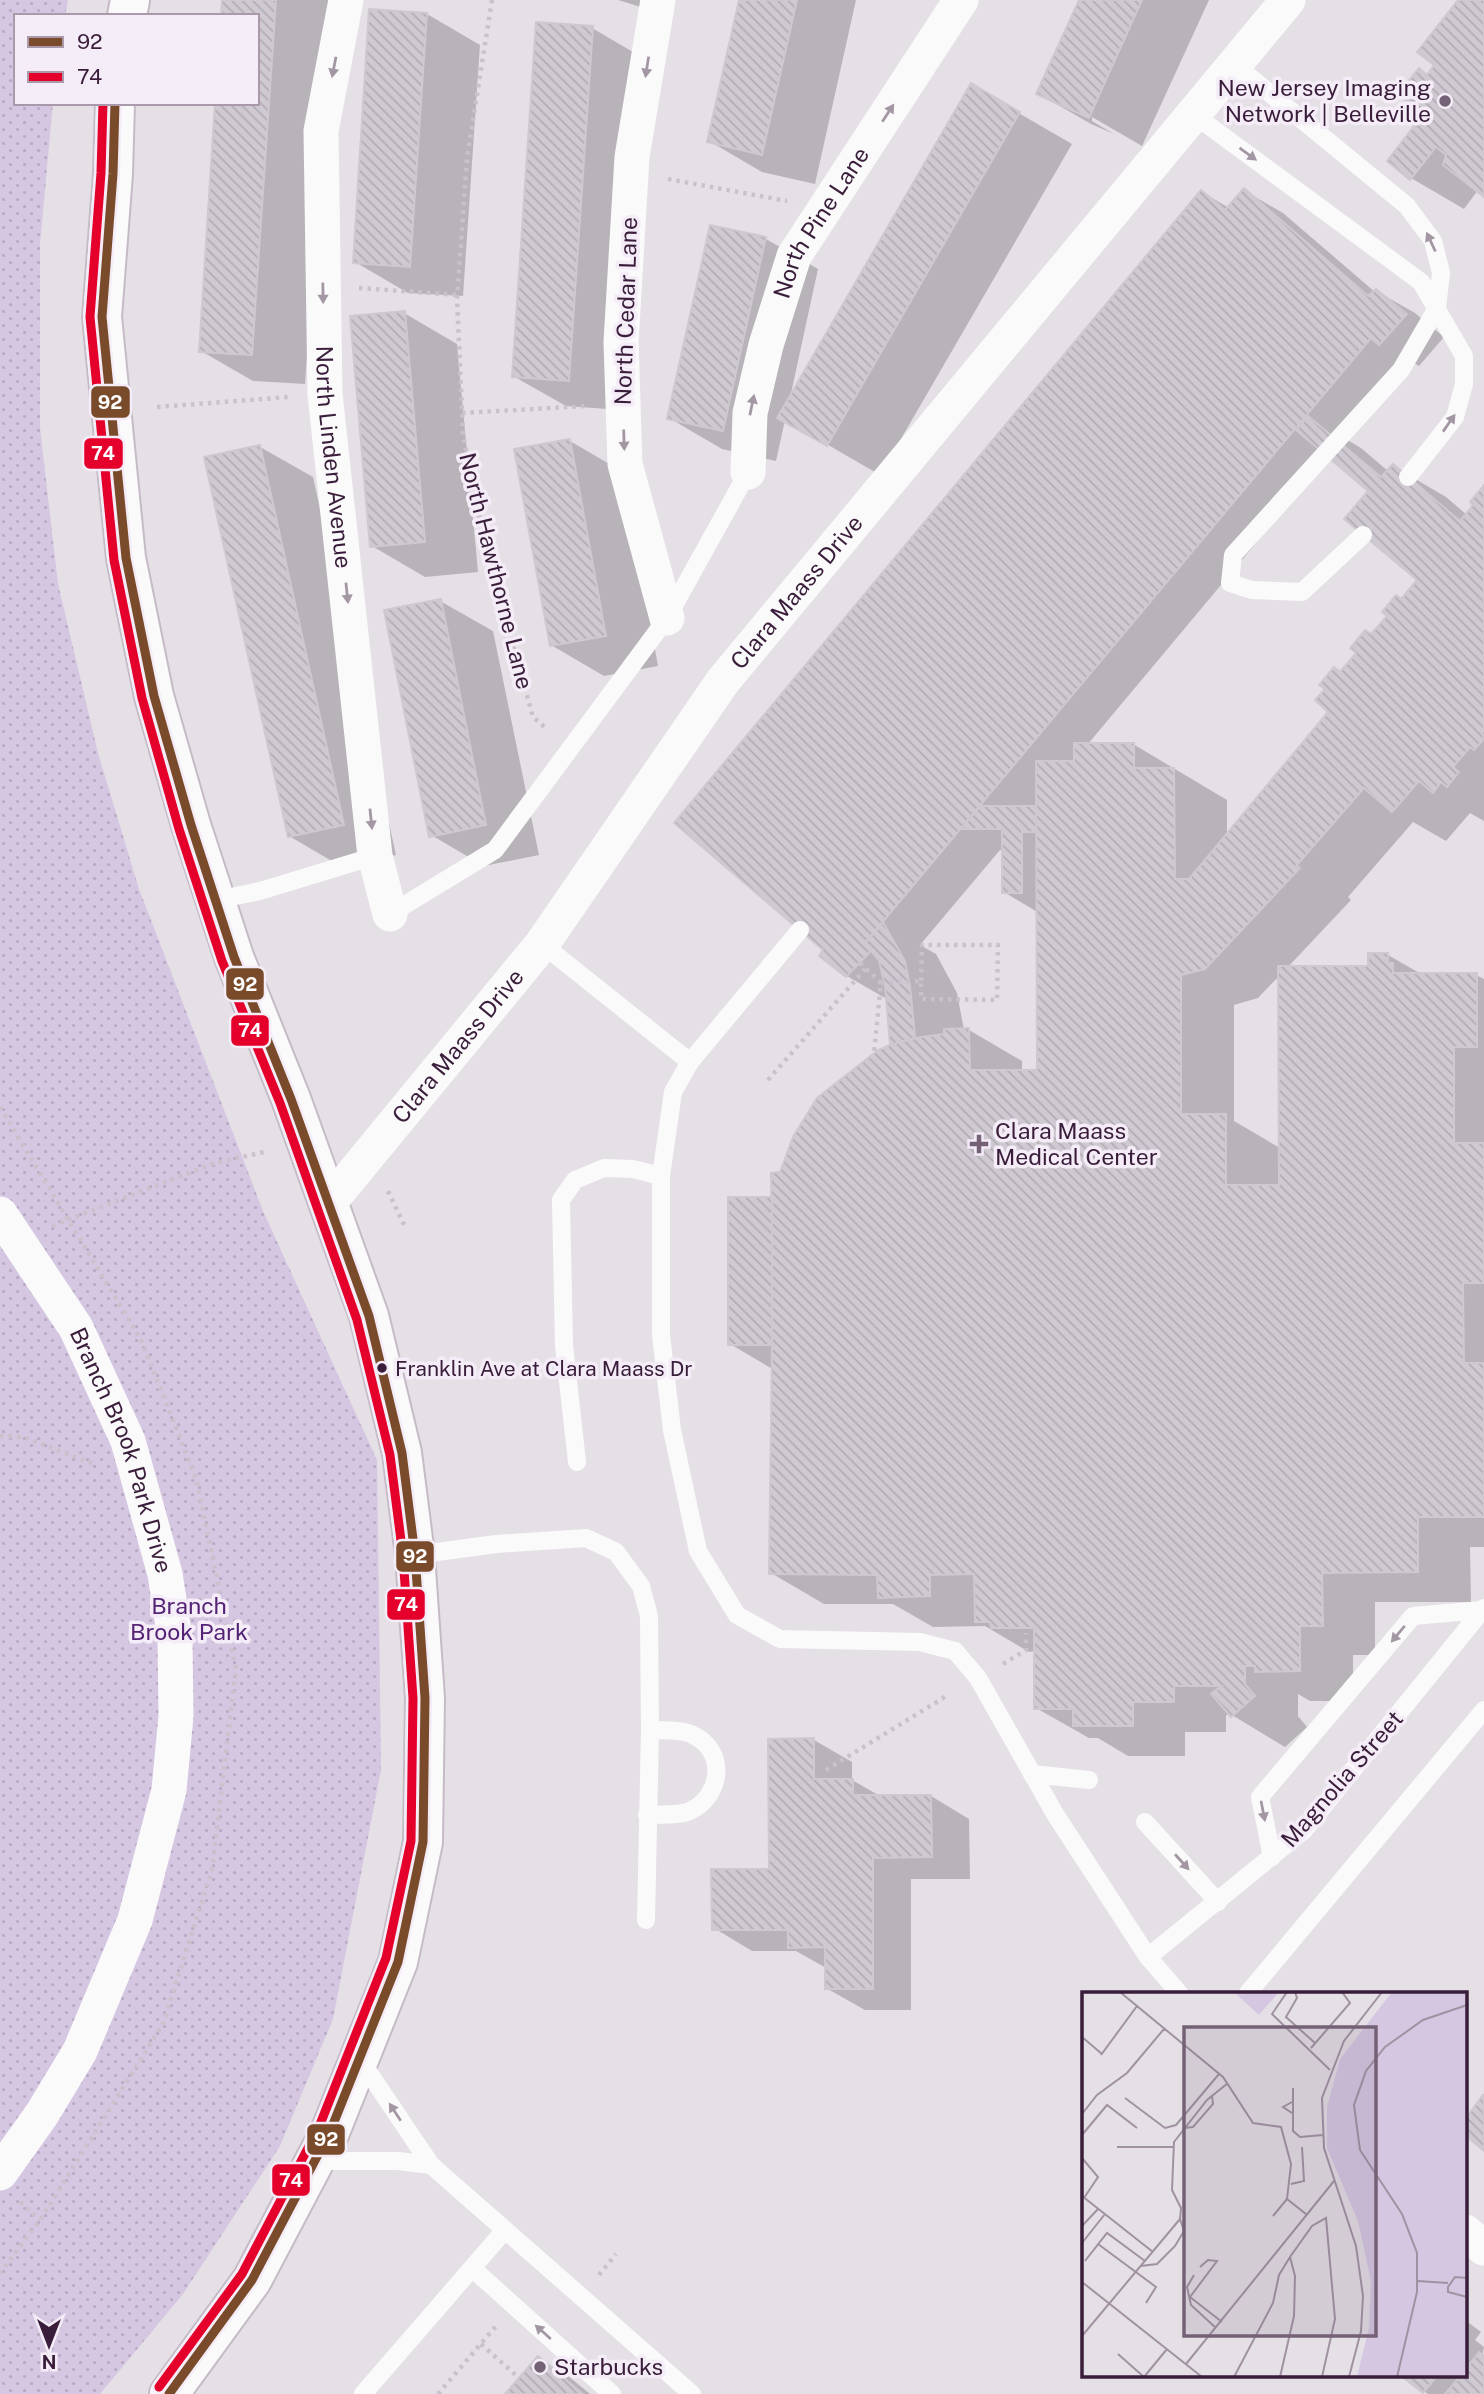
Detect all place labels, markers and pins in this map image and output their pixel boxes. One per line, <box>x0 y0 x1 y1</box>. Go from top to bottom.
place label: New Jersey Imaging Network | Belleville <box>1217 74 1431 127</box>
marker: New Jersey Imaging Network | Belleville <box>1437 93 1453 109</box>
place label: Clara Maass Medical Center <box>995 1117 1158 1170</box>
marker: Clara Maass Medical Center <box>969 1134 989 1154</box>
place label: Franklin Ave at Clara Maass Dr <box>395 1356 692 1381</box>
marker: Franklin Ave at Clara Maass Dr <box>375 1361 389 1375</box>
place label: Starbucks <box>554 2353 663 2380</box>
marker: Starbucks <box>532 2359 548 2375</box>

